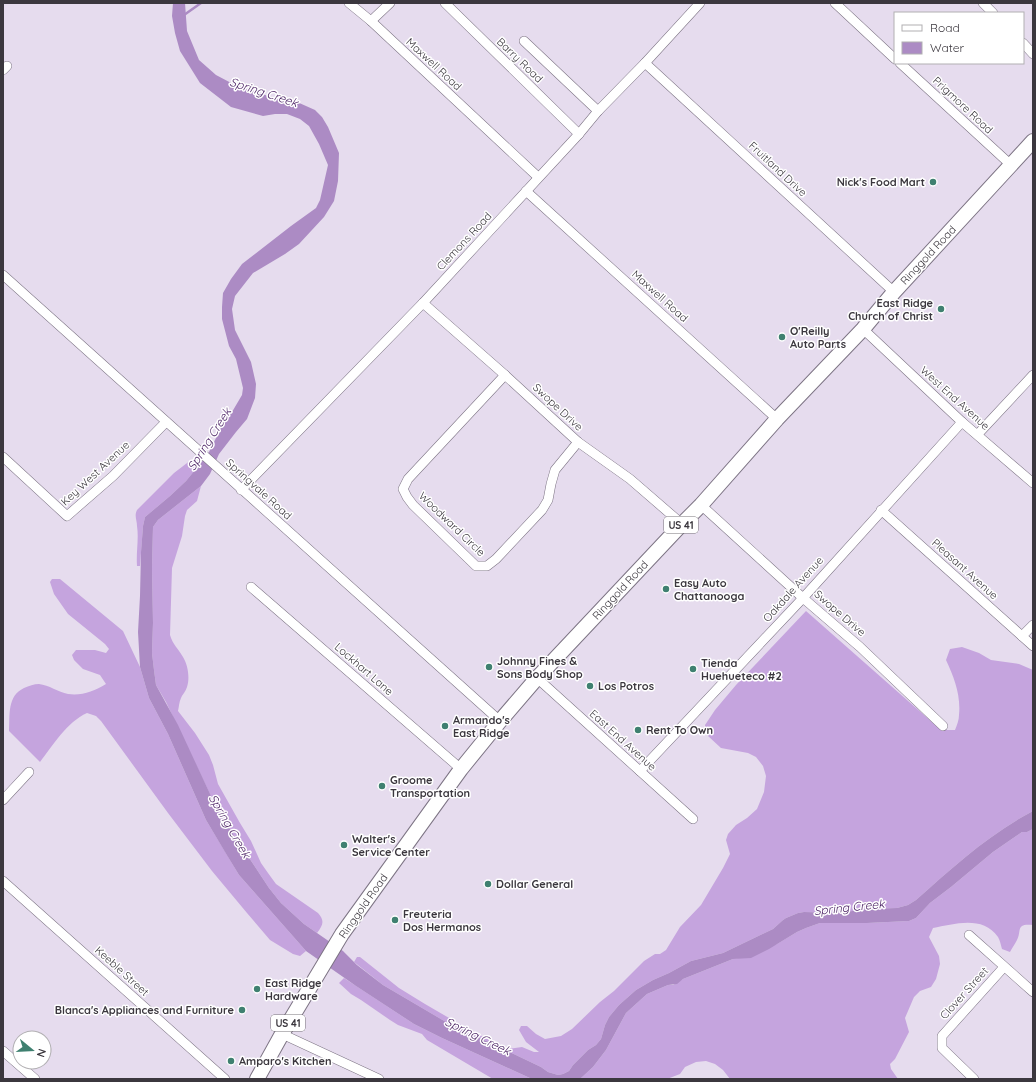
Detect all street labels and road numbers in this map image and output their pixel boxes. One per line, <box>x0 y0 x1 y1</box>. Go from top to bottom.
street label: Maxwell Road <box>403 35 465 93</box>
street label: Barry Road <box>494 35 546 85</box>
street label: Prigmore Road <box>930 74 996 136</box>
street label: Fruitland Drive <box>746 139 810 199</box>
street label: Clemons Road <box>434 209 494 273</box>
street label: Ringgold Road <box>897 223 959 287</box>
street label: Maxwell Road <box>629 267 691 325</box>
street label: West End Avenue <box>917 363 993 433</box>
street label: Swope Drive <box>530 380 586 434</box>
street label: Key West Avenue <box>58 438 132 508</box>
street label: Springvale Road <box>223 456 295 522</box>
street label: Woodward Circle <box>416 489 488 559</box>
road number: US 41 <box>664 517 698 533</box>
street label: Pleasant Avenue <box>929 536 1001 602</box>
street label: Oakdale Avenue <box>760 553 826 625</box>
street label: Ringgold Road <box>589 558 651 622</box>
street label: Swope Drive <box>811 587 869 639</box>
street label: Lockhart Lane <box>332 640 396 698</box>
street label: East End Avenue <box>587 706 659 774</box>
street label: Ringgold Road <box>336 871 390 941</box>
street label: Keeble Street <box>92 943 152 999</box>
street label: Clover Street <box>937 964 991 1022</box>
road number: US 41 <box>271 1015 305 1031</box>

